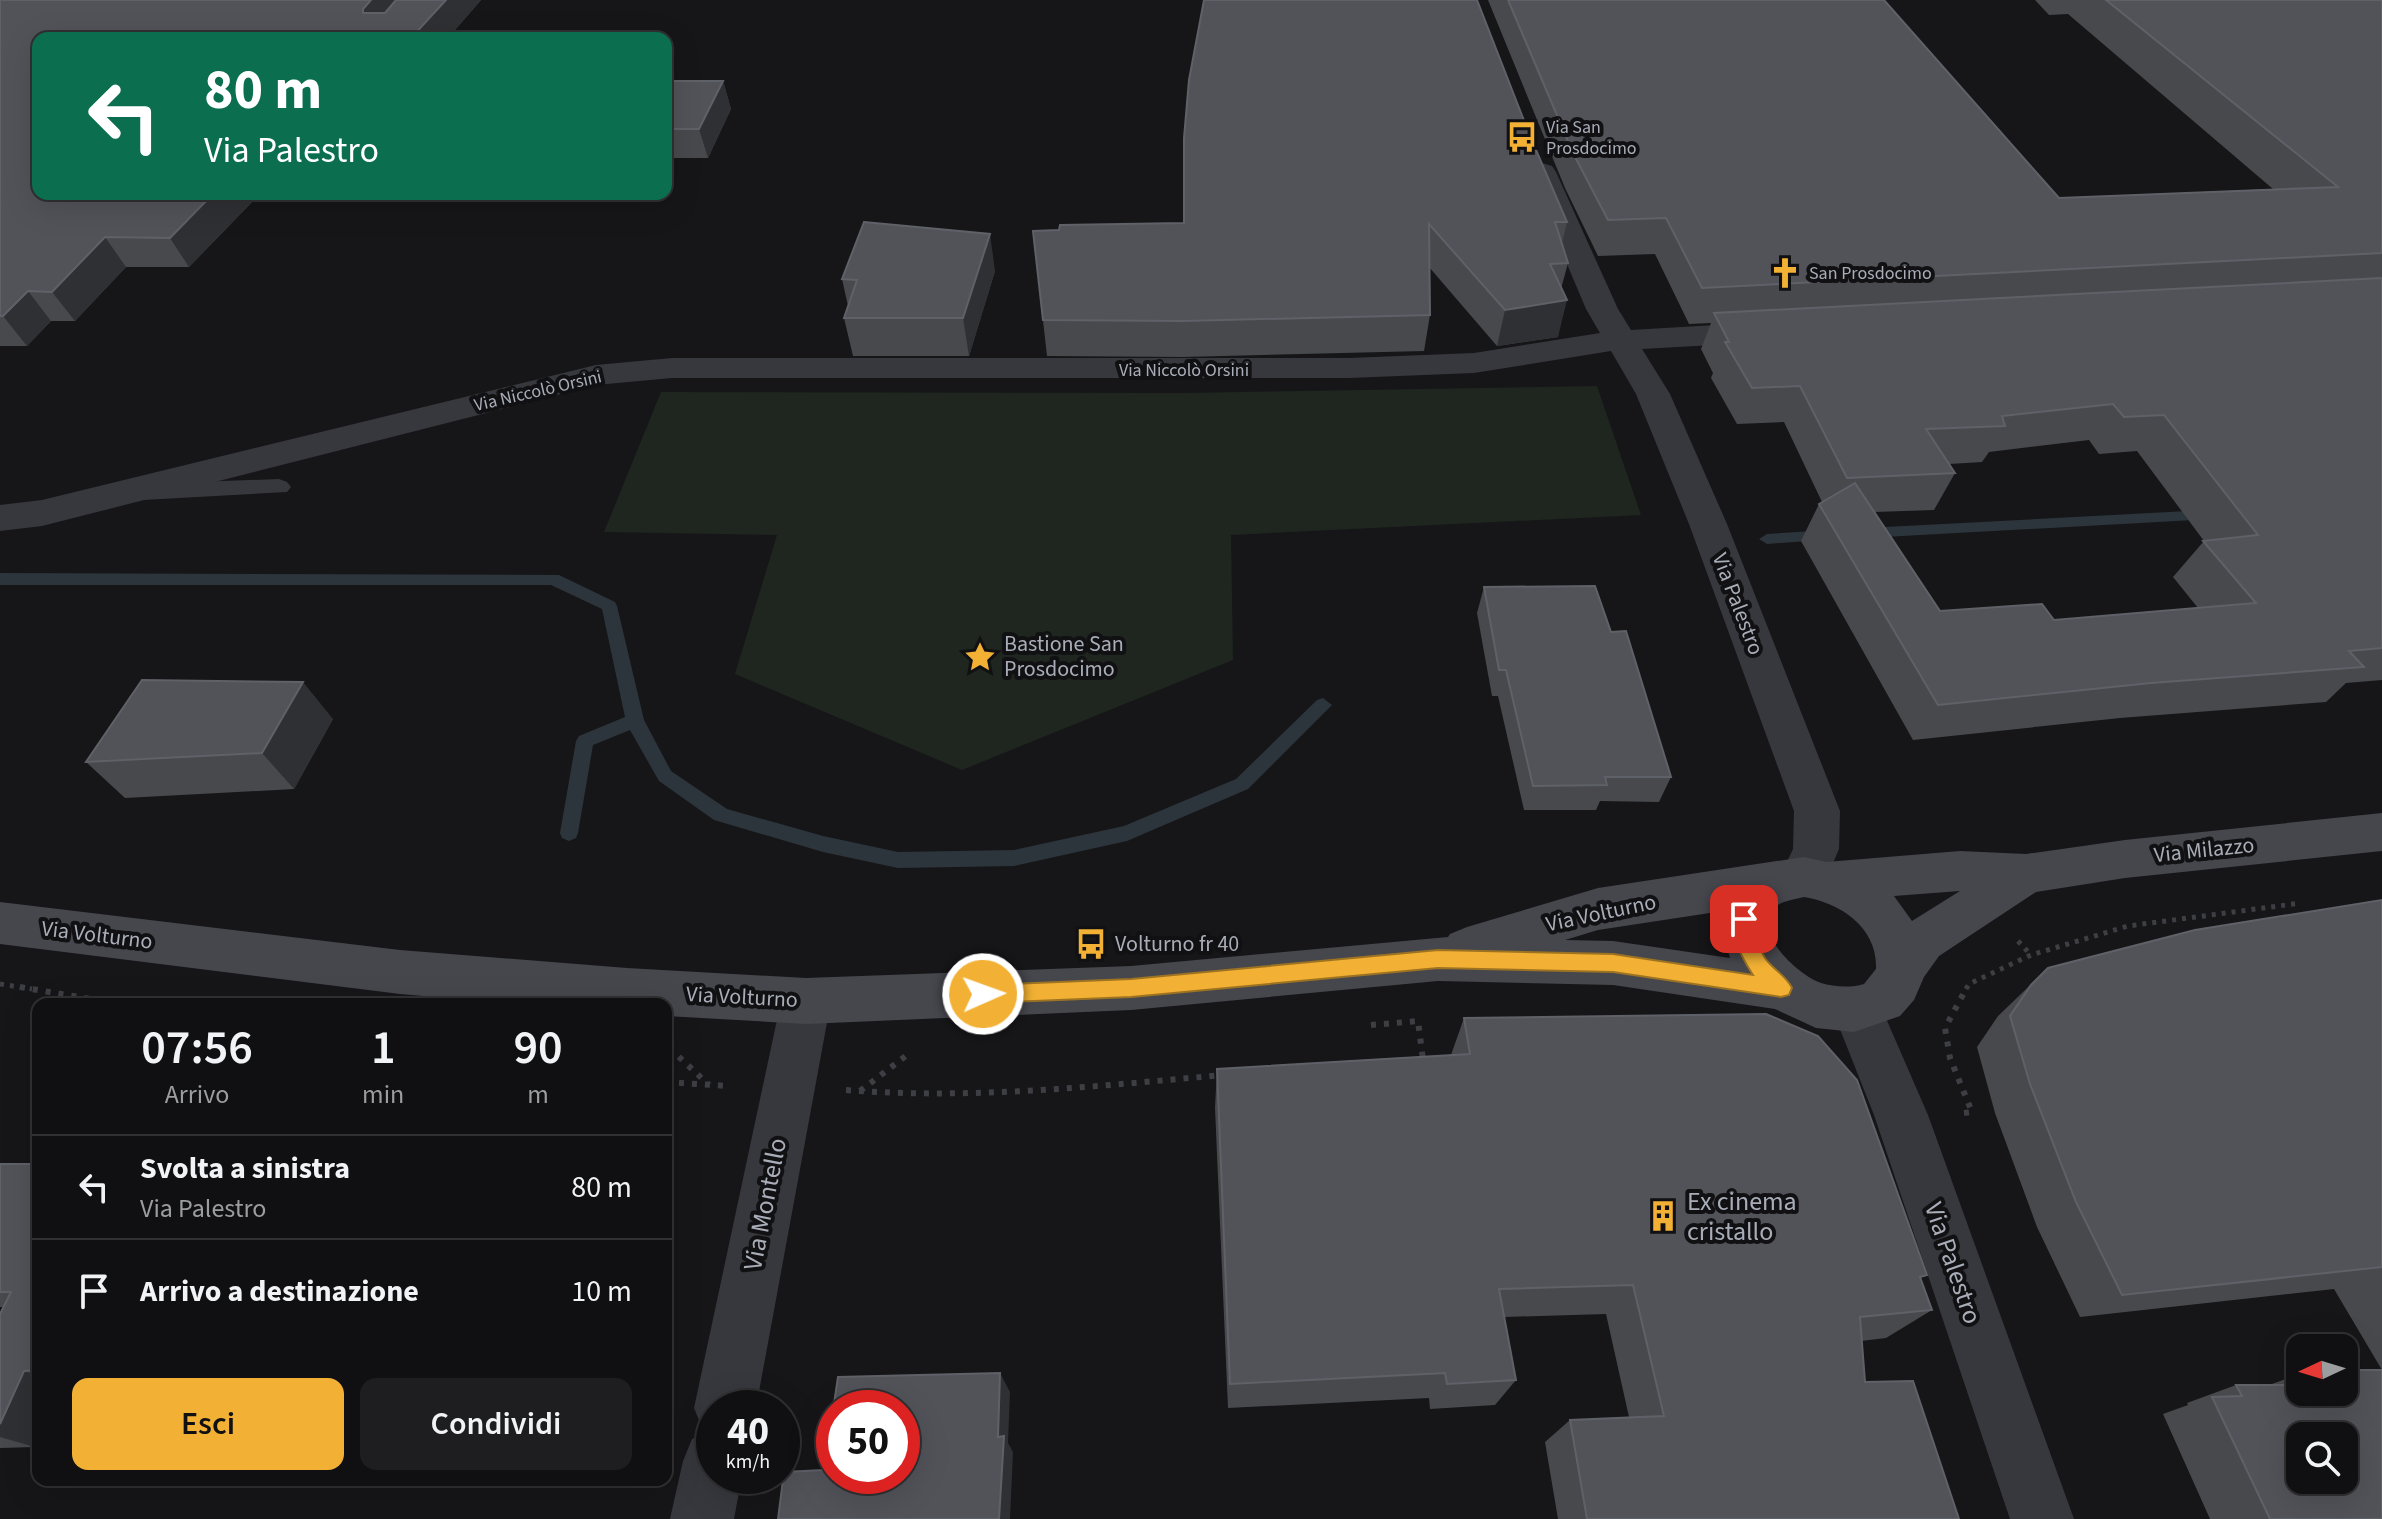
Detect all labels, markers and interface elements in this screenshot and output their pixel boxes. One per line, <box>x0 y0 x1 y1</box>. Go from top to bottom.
text: 80 m <box>204 51 322 130</box>
icon: left <box>72 64 176 168</box>
place label: Via San Prosdocimo <box>1546 115 1637 161</box>
bus stop icon: Via San Prosdocimo <box>1505 120 1539 154</box>
text: Via Palestro <box>204 125 379 176</box>
church icon: San Prosdocimo <box>1768 256 1802 290</box>
place label: San Prosdocimo <box>1809 261 1932 286</box>
street label: Via Niccolò Orsini <box>1119 358 1249 383</box>
street label: Via Niccolò Orsini <box>472 364 604 418</box>
street label: Via Palestro <box>1704 548 1772 660</box>
place label: Bastione San Prosdocimo <box>1004 628 1124 685</box>
place icon: Bastione San Prosdocimo <box>963 640 997 674</box>
street label: Via Milazzo <box>2152 829 2256 871</box>
pin <box>1710 885 1778 953</box>
street label: Via Volturno <box>1543 886 1659 940</box>
icon: arrive <box>1722 897 1766 941</box>
street label: Via Volturno <box>40 912 154 958</box>
bus stop icon: Volturno fr 40 <box>1074 927 1108 961</box>
place label: Volturno fr 40 <box>1115 928 1239 960</box>
position arrow <box>941 952 1025 1036</box>
street label: Via Volturno <box>685 978 799 1016</box>
text: 07:56 <box>141 1014 253 1082</box>
text: 1 <box>371 1014 396 1082</box>
text: 90 <box>514 1014 563 1082</box>
text: Arrivo <box>165 1076 229 1113</box>
text: min <box>362 1076 404 1113</box>
text: m <box>527 1076 549 1113</box>
street label: Via Montello <box>734 1135 796 1273</box>
text: Svolta a sinistra <box>140 1147 350 1190</box>
icon: left <box>72 1165 116 1209</box>
text: 80 m <box>571 1166 632 1209</box>
place label: Ex cinema cristallo <box>1687 1183 1797 1250</box>
text: Via Palestro <box>140 1190 266 1227</box>
street label: Via Palestro <box>1915 1197 1991 1329</box>
building icon: Ex cinema cristallo <box>1646 1199 1680 1233</box>
icon: arrive <box>72 1269 116 1313</box>
text: Arrivo a destinazione <box>140 1270 419 1313</box>
text: 10 m <box>571 1270 632 1313</box>
north arrow <box>2286 1334 2358 1406</box>
map controls <box>2286 1334 2358 1494</box>
button: Esci <box>72 1378 344 1470</box>
button: Condividi <box>360 1378 632 1470</box>
speed limit sign: 50 <box>816 1390 920 1494</box>
text: 40 <box>727 1403 769 1460</box>
button: search <box>2286 1422 2358 1494</box>
text: km/h <box>726 1448 770 1476</box>

